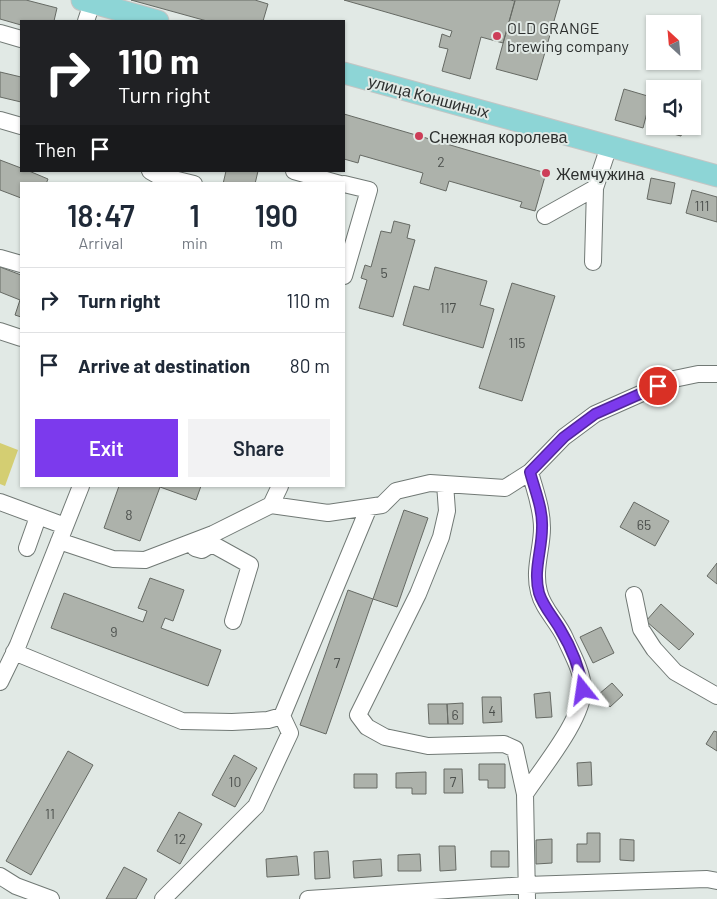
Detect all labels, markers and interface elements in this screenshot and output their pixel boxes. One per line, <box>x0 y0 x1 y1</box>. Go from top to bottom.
north arrow <box>646 15 701 70</box>
map controls <box>646 15 701 135</box>
place label: OLD GRANGE brewing company <box>507 18 630 55</box>
marker: OLD GRANGE brewing company <box>491 30 503 42</box>
text: 110 m <box>118 39 199 81</box>
icon: right <box>35 40 100 105</box>
street label: улица Коншиных <box>366 71 492 121</box>
button: sound <box>646 80 701 135</box>
text: Turn right <box>118 81 211 107</box>
place label: Снежная королева <box>429 127 567 146</box>
marker: Снежная королева <box>413 130 425 142</box>
icon: arrive <box>86 135 114 163</box>
text: Then <box>35 138 76 161</box>
house number: 2 <box>437 153 445 170</box>
place label: Жемчужина <box>556 164 644 183</box>
marker: Жемчужина <box>540 167 552 179</box>
text: 18:47 <box>67 197 135 233</box>
text: 1 <box>189 197 200 233</box>
text: 190 <box>255 197 298 233</box>
house number: 111 <box>695 197 709 214</box>
text: Arrival <box>78 233 123 252</box>
text: min <box>182 233 208 252</box>
text: m <box>270 233 283 252</box>
house number: 5 <box>380 264 388 281</box>
icon: right <box>35 286 63 314</box>
text: Turn right <box>78 289 160 312</box>
text: 110 m <box>286 289 330 312</box>
house number: 117 <box>440 299 457 316</box>
house number: 115 <box>508 334 526 351</box>
icon: arrive <box>35 351 63 379</box>
text: Arrive at destination <box>78 354 250 377</box>
text: 80 m <box>290 354 330 377</box>
pin <box>637 365 679 407</box>
icon: arrive <box>644 372 672 400</box>
button: Exit <box>35 419 178 477</box>
button: Share <box>188 419 330 477</box>
house number: 8 <box>125 506 133 523</box>
house number: 65 <box>637 516 651 533</box>
house number: 9 <box>110 623 118 640</box>
house number: 7 <box>334 654 341 671</box>
position arrow <box>556 663 608 715</box>
house number: 4 <box>488 702 496 719</box>
house number: 6 <box>451 706 459 723</box>
house number: 10 <box>229 773 241 790</box>
house number: 7 <box>450 773 457 790</box>
house number: 11 <box>45 805 55 822</box>
house number: 12 <box>174 830 186 847</box>

